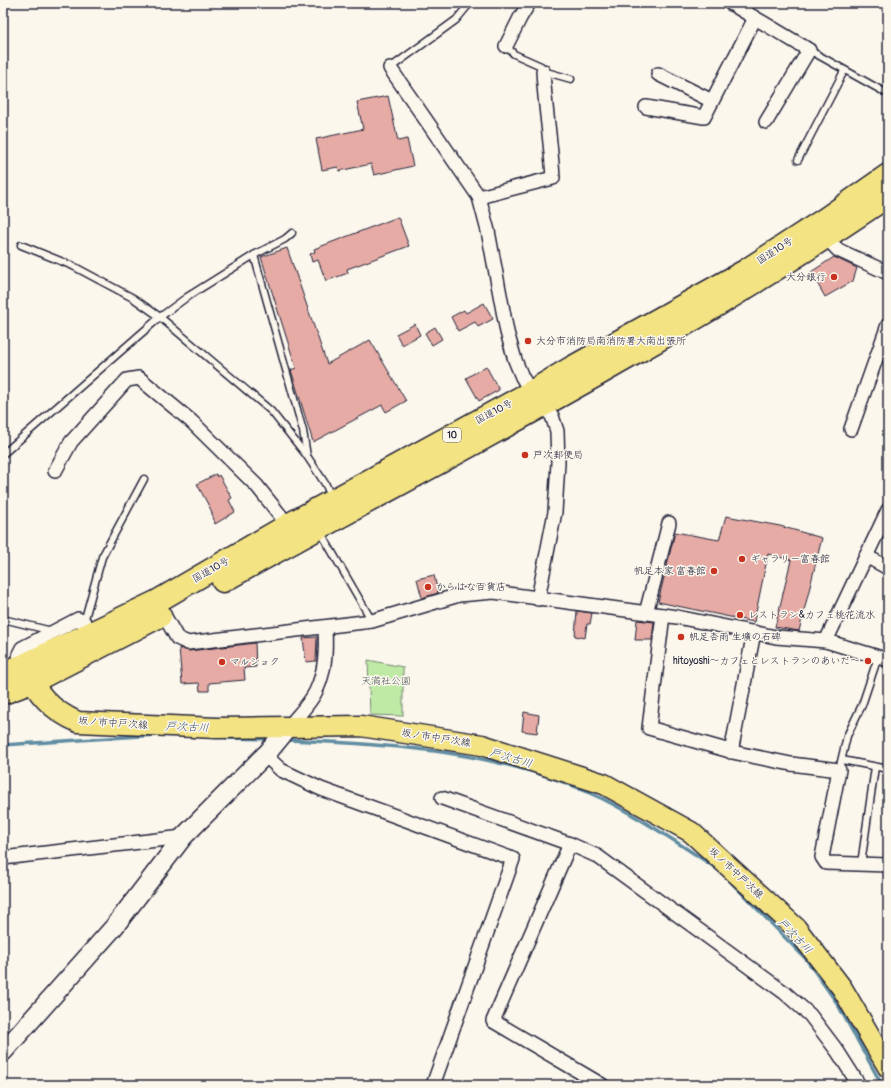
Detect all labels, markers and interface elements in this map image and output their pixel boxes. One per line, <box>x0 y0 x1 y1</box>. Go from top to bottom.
street label: 国道10号 <box>755 235 795 267</box>
place label: 大分銀行 <box>786 271 826 283</box>
marker: 大分銀行 <box>829 272 839 282</box>
place label: 大分市消防局南消防署大南出張所 <box>536 335 686 347</box>
marker: 大分市消防局南消防署大南出張所 <box>523 336 533 346</box>
street label: 国道10号 <box>473 397 515 427</box>
road number: 10 <box>443 428 461 442</box>
place label: 戸次郵便局 <box>533 449 583 461</box>
marker: 戸次郵便局 <box>520 450 530 460</box>
place label: ギャラリー富春館 <box>750 553 830 565</box>
marker: ギャラリー富春館 <box>737 554 747 564</box>
street label: 国道10号 <box>190 555 232 585</box>
place label: 帆足本家 富春館 <box>634 565 706 577</box>
marker: 帆足本家 富春館 <box>709 566 719 576</box>
place label: からはな百貨店 <box>436 581 506 593</box>
marker: からはな百貨店 <box>423 582 433 592</box>
place label: レストラン&カフェ桃花流水 <box>748 609 875 621</box>
marker: レストラン&カフェ桃花流水 <box>735 610 745 620</box>
place label: 帆足杏雨 生壙の石碑 <box>689 631 781 643</box>
marker: 帆足杏雨 生壙の石碑 <box>676 632 686 642</box>
place label: hitoyoshi～カフェとレストランのあいだ～ <box>673 655 860 667</box>
place label: マルショク <box>230 656 279 668</box>
marker: hitoyoshi～カフェとレストランのあいだ～ <box>863 656 873 666</box>
marker: マルショク <box>217 657 227 667</box>
park label: 天満社公園 <box>361 675 411 687</box>
street label: 坂ノ市中戸次線 <box>78 715 148 731</box>
water label: 戸次古川 <box>165 720 209 734</box>
street label: 坂ノ市中戸次線 <box>400 727 472 749</box>
water label: 戸次古川 <box>488 746 534 770</box>
street label: 坂ノ市中戸次線 <box>706 845 766 901</box>
water label: 戸次古川 <box>775 916 815 956</box>

